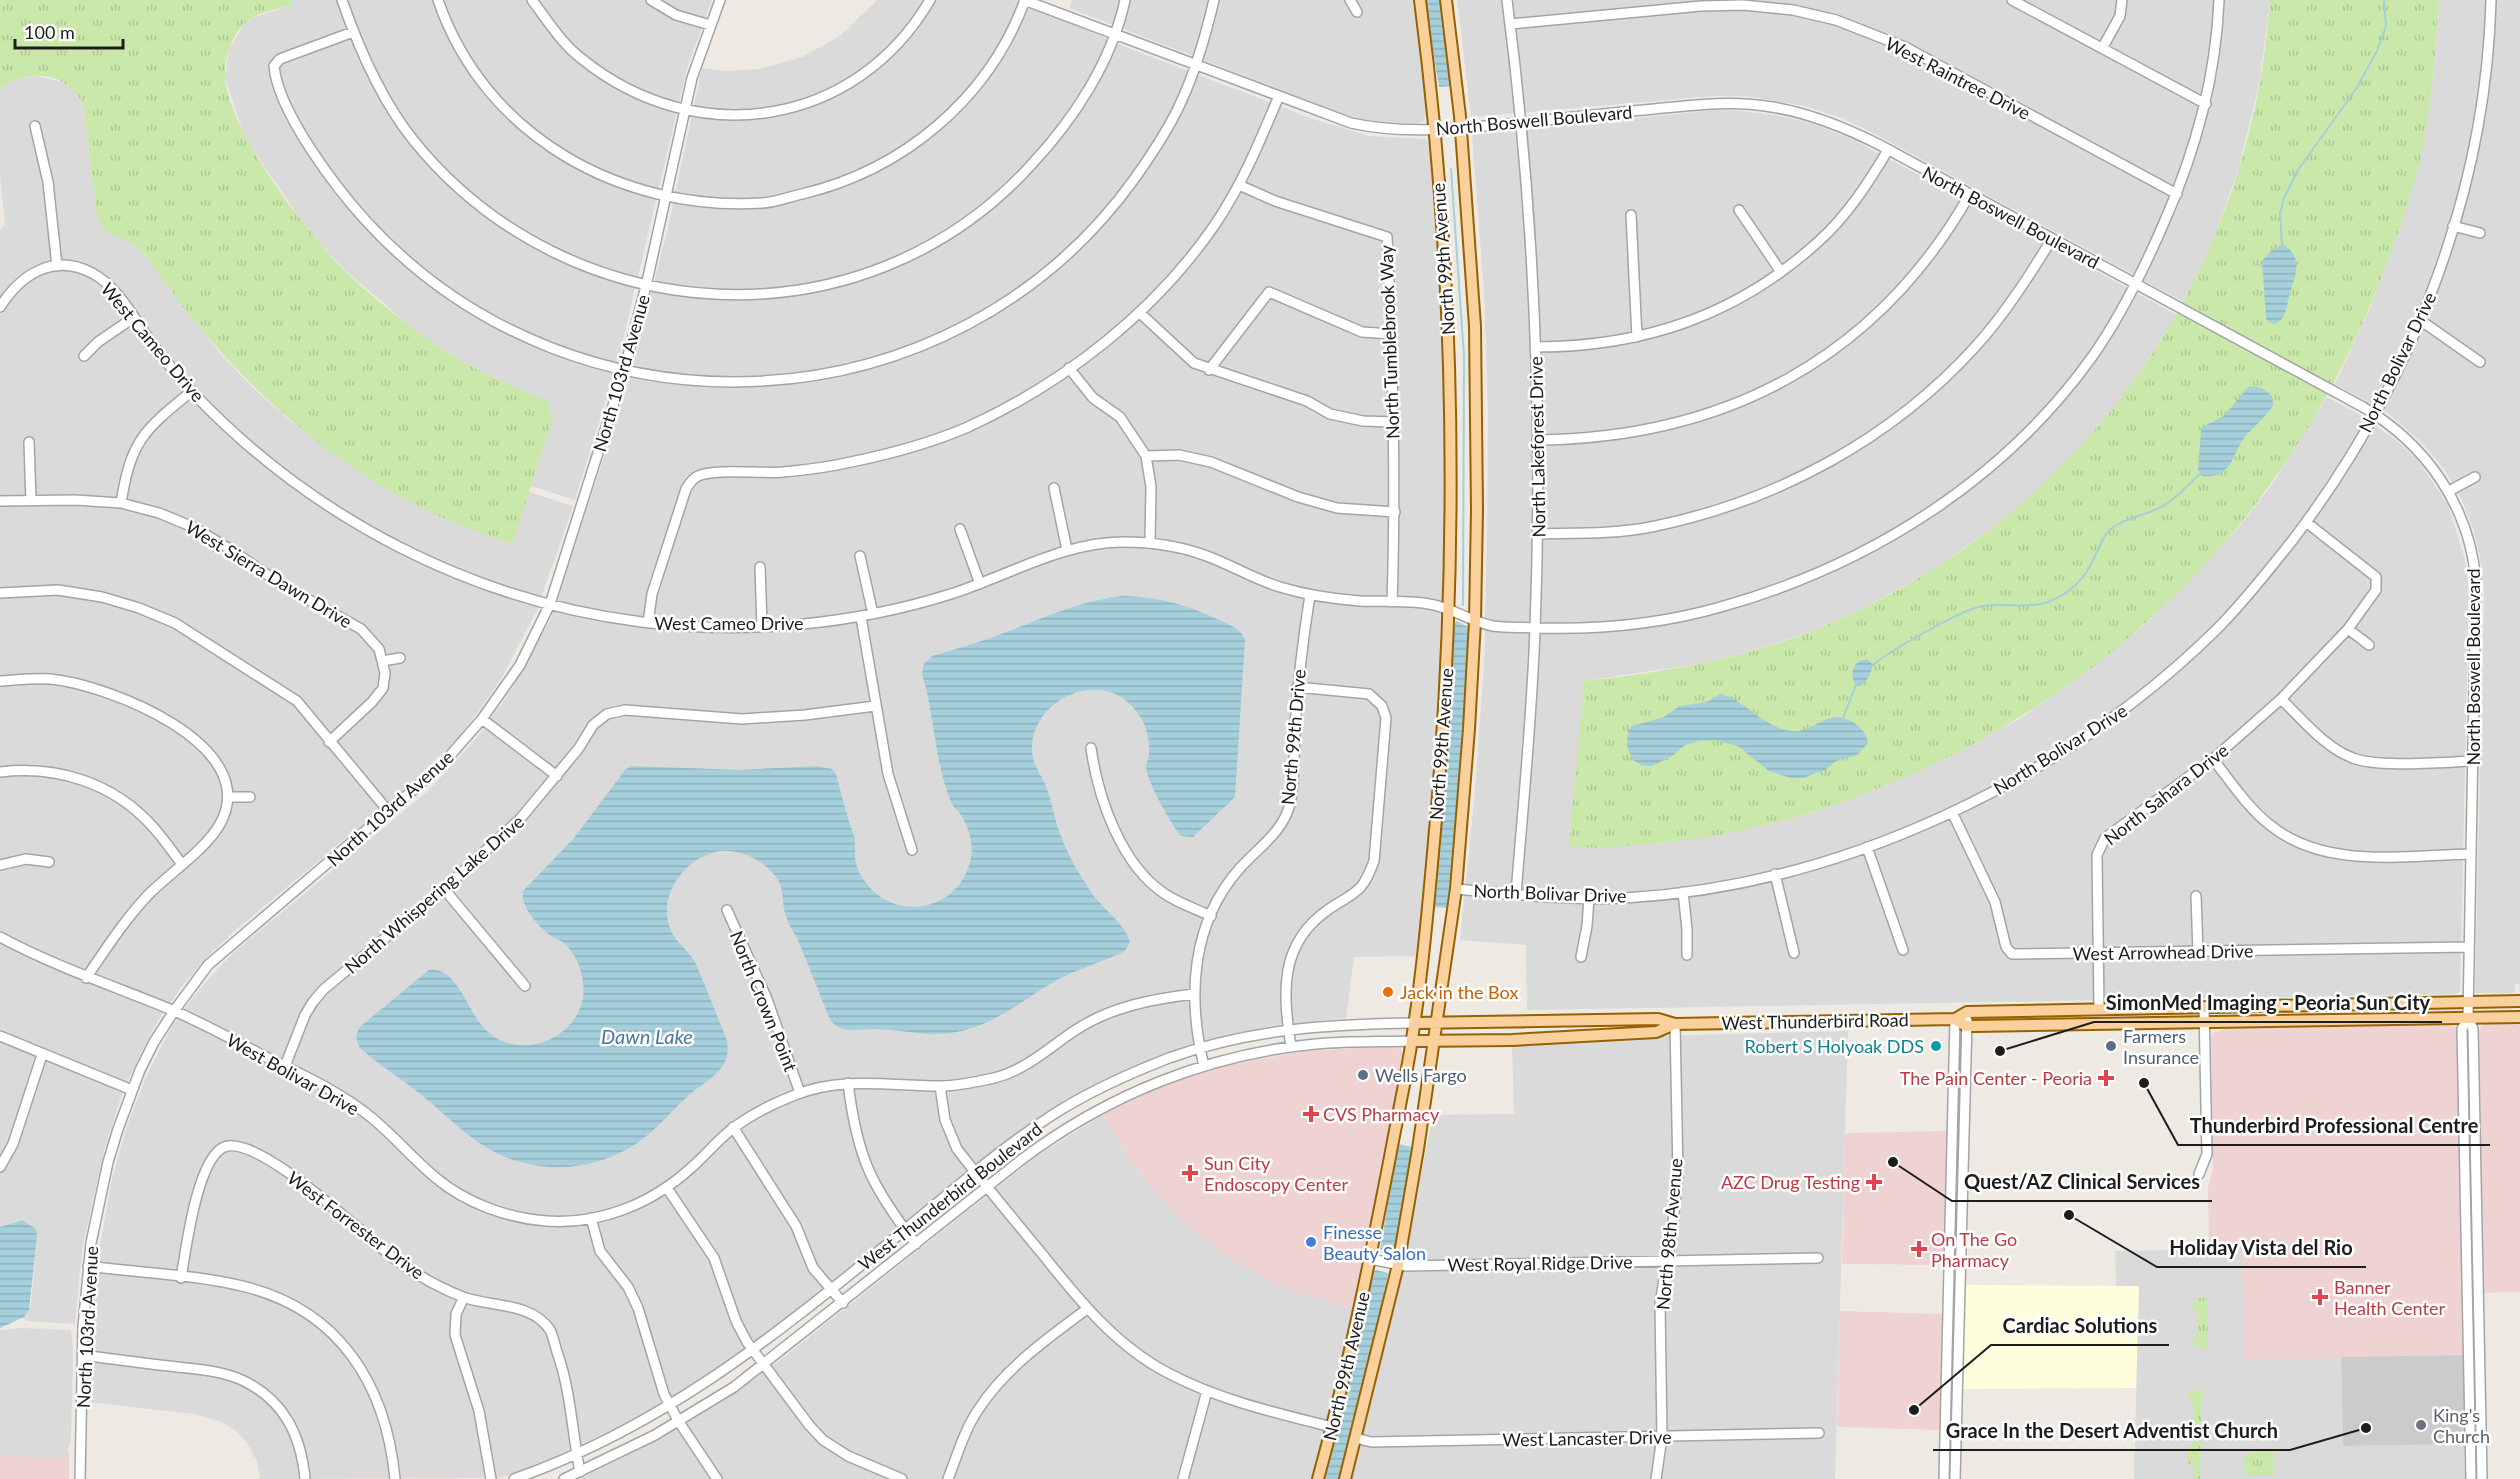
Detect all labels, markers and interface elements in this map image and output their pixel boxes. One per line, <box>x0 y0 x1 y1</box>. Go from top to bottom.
scale bar <box>15 12 123 50</box>
text: 100 m <box>24 21 75 43</box>
street label: West Raintree Drive <box>1882 32 2034 124</box>
street label: North Boswell Boulevard <box>1435 100 1633 140</box>
street label: North Boswell Boulevard <box>1919 161 2103 273</box>
street label: North 99th Avenue <box>1427 182 1459 336</box>
street label: North Tumblebrook Way <box>1375 244 1403 439</box>
street label: West Cameo Drive <box>97 278 209 406</box>
street label: North Bolivar Drive <box>2354 288 2440 436</box>
street label: North 103rd Avenue <box>588 292 654 454</box>
street label: North Lakeforest Drive <box>1524 356 1550 538</box>
street label: West Sierra Dawn Drive <box>182 516 356 632</box>
street label: North Boswell Boulevard <box>2462 568 2484 766</box>
street label: West Cameo Drive <box>655 612 804 634</box>
street label: North 99th Avenue <box>1425 667 1457 821</box>
street label: North 99th Drive <box>1276 668 1310 806</box>
street label: North Bolivar Drive <box>1989 699 2131 799</box>
street label: North Sahara Drive <box>2099 739 2233 849</box>
street label: North 103rd Avenue <box>322 745 458 871</box>
street label: North Whispering Lake Drive <box>340 810 528 978</box>
street label: North Bolivar Drive <box>1473 879 1627 907</box>
street label: North Crown Point <box>726 928 802 1075</box>
street label: West Arrowhead Drive <box>2073 939 2253 965</box>
place label: Jack in the Box <box>1400 981 1518 1003</box>
callout: SimonMed Imaging - Peoria Sun City <box>2094 984 2442 1022</box>
marker: Jack in the Box <box>1381 985 1395 999</box>
text: SimonMed Imaging - Peoria Sun City <box>2106 990 2431 1014</box>
street label: West Thunderbird Road <box>1721 1008 1909 1034</box>
water label: Dawn Lake <box>601 1024 693 1048</box>
place label: Farmers Insurance <box>2123 1025 2199 1068</box>
street label: West Bolivar Drive <box>223 1029 363 1119</box>
place label: Robert S Holyoak DDS <box>1745 1035 1924 1057</box>
marker: Robert S Holyoak DDS <box>1929 1039 1943 1053</box>
marker: Farmers Insurance <box>2104 1039 2118 1053</box>
place label: Wells Fargo <box>1375 1064 1467 1086</box>
place label: The Pain Center - Peoria <box>1900 1067 2092 1089</box>
marker: Wells Fargo <box>1356 1068 1370 1082</box>
marker: The Pain Center - Peoria <box>2097 1069 2115 1087</box>
place label: CVS Pharmacy <box>1323 1103 1440 1125</box>
marker: CVS Pharmacy <box>1304 1107 1318 1121</box>
callout: Thunderbird Professional Centre <box>2178 1107 2490 1145</box>
text: Thunderbird Professional Centre <box>2190 1113 2479 1137</box>
street label: West Thunderbird Boulevard <box>854 1117 1046 1275</box>
place label: Sun City Endoscopy Center <box>1204 1152 1348 1195</box>
street label: North 98th Avenue <box>1651 1157 1687 1311</box>
callout: Quest/AZ Clinical Services <box>1952 1163 2212 1201</box>
marker: Sun City Endoscopy Center <box>1181 1164 1199 1182</box>
street label: West Forrester Drive <box>283 1166 429 1284</box>
text: Quest/AZ Clinical Services <box>1964 1169 2200 1193</box>
place label: AZC Drug Testing <box>1721 1171 1860 1193</box>
marker: AZC Drug Testing <box>1865 1173 1883 1191</box>
place label: Finesse Beauty Salon <box>1323 1221 1426 1264</box>
place label: On The Go Pharmacy <box>1931 1228 2017 1271</box>
callout: Holiday Vista del Rio <box>2157 1229 2366 1267</box>
marker: Finesse Beauty Salon <box>1304 1235 1318 1249</box>
text: Holiday Vista del Rio <box>2169 1235 2353 1259</box>
marker: On The Go Pharmacy <box>1912 1242 1926 1256</box>
street label: North 103rd Avenue <box>72 1245 102 1409</box>
street label: West Royal Ridge Drive <box>1447 1250 1633 1276</box>
place label: Banner Health Center <box>2334 1276 2445 1319</box>
marker: Banner Health Center <box>2311 1288 2329 1306</box>
street label: North 99th Avenue <box>1318 1289 1374 1443</box>
callout: Cardiac Solutions <box>1991 1307 2169 1345</box>
text: Cardiac Solutions <box>2003 1313 2158 1337</box>
place label: King's Church <box>2433 1404 2490 1447</box>
callout: Grace In the Desert Adventist Church <box>1933 1412 2290 1450</box>
text: Grace In the Desert Adventist Church <box>1946 1418 2278 1442</box>
marker: King's Church <box>2414 1418 2428 1432</box>
street label: West Lancaster Drive <box>1502 1426 1672 1450</box>

